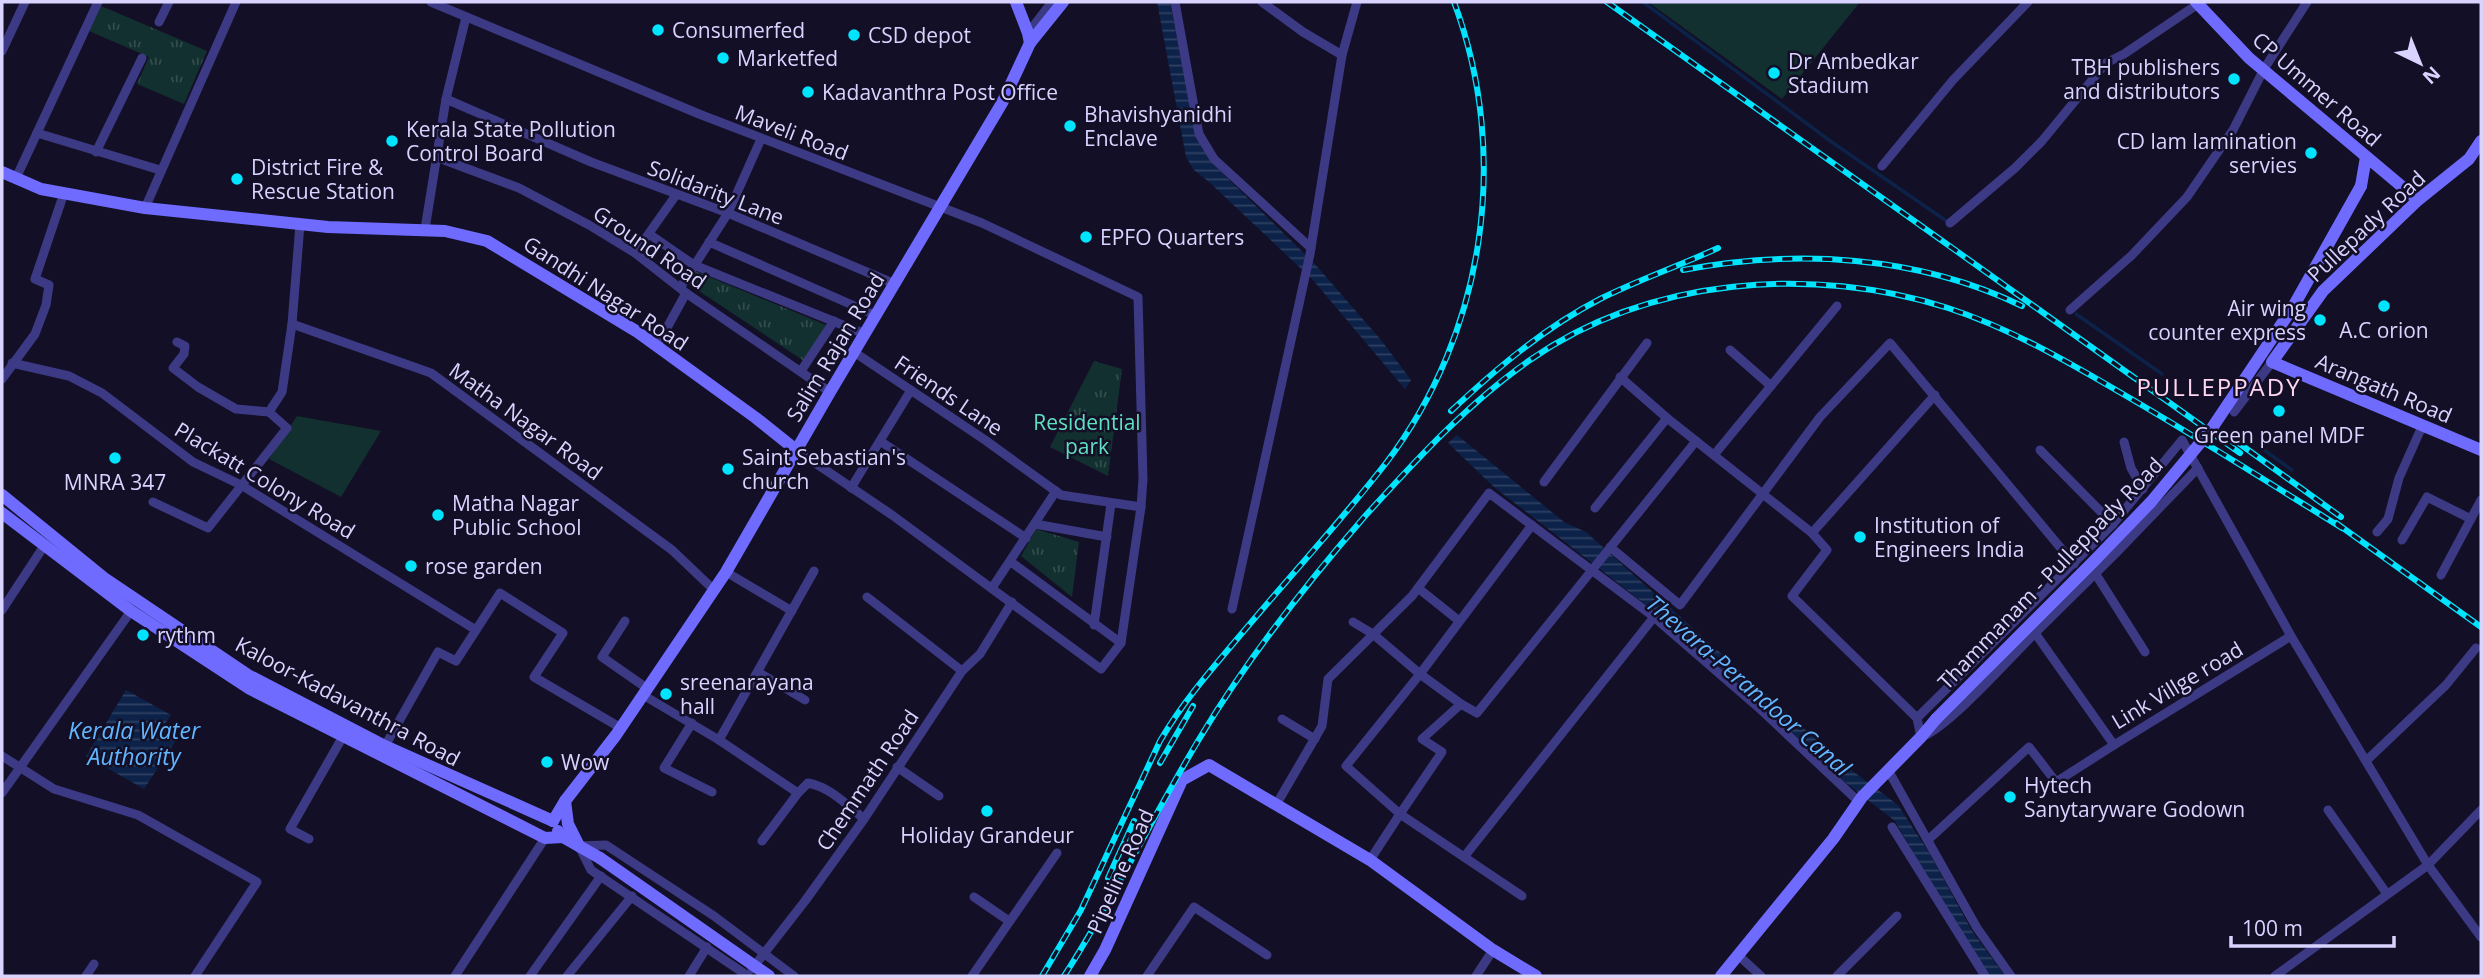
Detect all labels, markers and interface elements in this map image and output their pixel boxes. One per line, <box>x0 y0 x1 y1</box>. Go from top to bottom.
place label: Consumerfed <box>672 16 805 44</box>
place label: CSD depot <box>868 21 971 49</box>
marker: Consumerfed <box>650 22 666 38</box>
street label: CP Ummer Road <box>2247 25 2387 153</box>
marker: CSD depot <box>846 27 862 43</box>
north arrow <box>2385 28 2455 98</box>
place label: Marketfed <box>737 44 838 72</box>
place label: Dr Ambedkar Stadium <box>1788 47 1919 99</box>
marker: Marketfed <box>715 50 731 66</box>
place label: TBH publishers and distributors <box>2063 53 2220 105</box>
text: N <box>2417 61 2446 90</box>
marker: Dr Ambedkar Stadium <box>1766 65 1782 81</box>
marker: TBH publishers and distributors <box>2226 71 2242 87</box>
place label: Kadavanthra Post Office <box>822 78 1058 106</box>
marker: Kadavanthra Post Office <box>800 84 816 100</box>
street label: Maveli Road <box>731 98 853 166</box>
place label: Bhavishyanidhi Enclave <box>1084 100 1232 152</box>
place label: Kerala State Pollution Control Board <box>406 115 616 167</box>
marker: Bhavishyanidhi Enclave <box>1062 118 1078 134</box>
place label: CD lam lamination servies <box>2117 127 2297 179</box>
marker: Kerala State Pollution Control Board <box>384 133 400 149</box>
marker: CD lam lamination servies <box>2303 145 2319 161</box>
place label: District Fire & Rescue Station <box>251 153 395 205</box>
street label: Solidarity Lane <box>644 153 788 231</box>
street label: Pullepady Road <box>2301 164 2431 288</box>
marker: District Fire & Rescue Station <box>229 171 245 187</box>
street label: Ground Road <box>588 199 712 295</box>
place label: EPFO Quarters <box>1100 223 1244 251</box>
street label: Gandhi Nagar Road <box>518 229 694 357</box>
marker: EPFO Quarters <box>1078 229 1094 245</box>
street label: Salim Rajan Road <box>780 267 890 427</box>
place label: Air wing counter express <box>2148 294 2306 346</box>
marker: A.C orion <box>2376 298 2392 314</box>
marker: Air wing counter express <box>2312 312 2328 328</box>
place label: A.C orion <box>2339 316 2429 344</box>
street label: Arangath Road <box>2312 347 2456 429</box>
street label: Friends Lane <box>889 348 1009 442</box>
street label: Matha Nagar Road <box>444 356 608 486</box>
district label: PULLEPPADY <box>2136 370 2302 403</box>
marker: Green panel MDF <box>2271 403 2287 419</box>
park label: Residential park <box>1033 408 1141 460</box>
street label: Plackatt Colony Road <box>170 415 360 545</box>
place label: Green panel MDF <box>2194 421 2364 449</box>
place label: Saint Sebastian's church <box>742 443 906 495</box>
marker: MNRA 347 <box>107 450 123 466</box>
street label: Thammanam - Pulleppady Road <box>1931 451 2169 695</box>
marker: Saint Sebastian's church <box>720 461 736 477</box>
place label: MNRA 347 <box>64 468 166 496</box>
place label: Matha Nagar Public School <box>452 489 582 541</box>
marker: Matha Nagar Public School <box>430 507 446 523</box>
place label: Institution of Engineers India <box>1874 511 2024 563</box>
marker: Institution of Engineers India <box>1852 529 1868 545</box>
place label: rose garden <box>425 552 543 580</box>
marker: rose garden <box>403 558 419 574</box>
water label: Thevara-Perandoor Canal <box>1640 587 1859 784</box>
place label: rythm <box>157 621 216 649</box>
marker: rythm <box>135 627 151 643</box>
street label: Kaloor-Kadavanthra Road <box>231 630 465 772</box>
street label: Link Villge road <box>2106 635 2248 735</box>
place label: sreenarayana hall <box>680 668 814 720</box>
marker: sreenarayana hall <box>658 686 674 702</box>
street label: Chemmath Road <box>809 704 925 856</box>
water label: Kerala Water Authority <box>68 714 201 772</box>
place label: Wow <box>561 748 610 776</box>
marker: Wow <box>539 754 555 770</box>
place label: Hytech Sanytaryware Godown <box>2024 771 2245 823</box>
marker: Hytech Sanytaryware Godown <box>2002 789 2018 805</box>
marker: Holiday Grandeur <box>979 803 995 819</box>
street label: Pipeline Road <box>1080 804 1160 938</box>
place label: Holiday Grandeur <box>900 821 1074 849</box>
scale bar <box>2231 904 2394 948</box>
text: 100 m <box>2242 914 2303 942</box>

